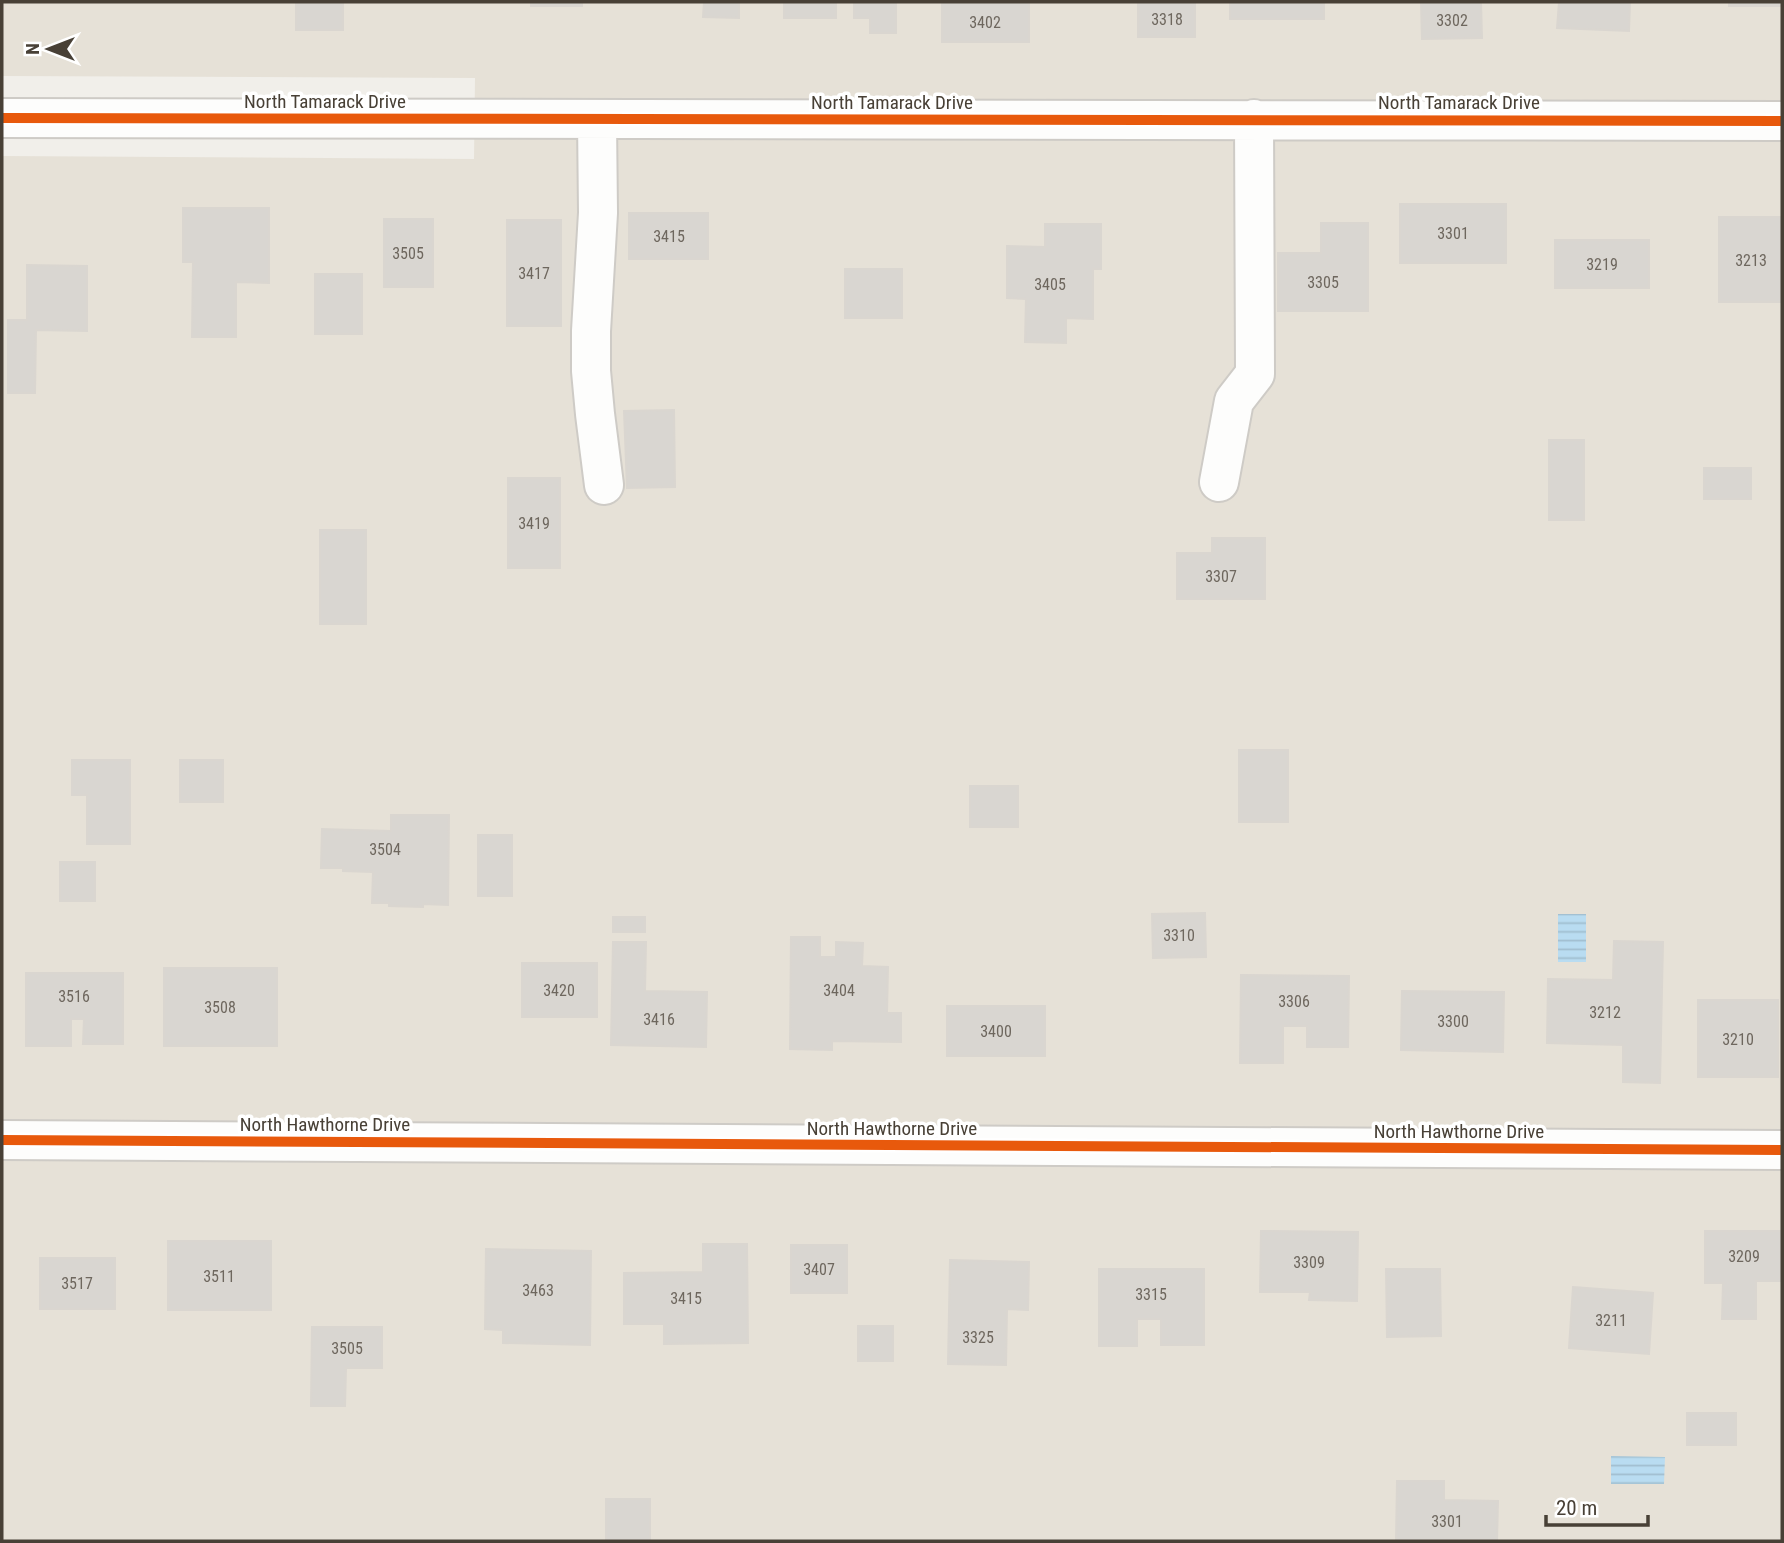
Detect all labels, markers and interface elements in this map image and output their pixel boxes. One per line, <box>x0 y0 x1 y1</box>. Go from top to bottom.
house number: 3318 <box>1151 10 1183 29</box>
house number: 3302 <box>1436 11 1468 30</box>
house number: 3402 <box>969 13 1001 32</box>
north arrow <box>14 14 84 84</box>
text: N <box>21 43 44 55</box>
street label: North Tamarack Drive <box>244 90 406 113</box>
street label: North Tamarack Drive <box>811 91 973 114</box>
street label: North Tamarack Drive <box>1378 91 1540 114</box>
house number: 3301 <box>1437 224 1469 243</box>
house number: 3415 <box>653 227 685 246</box>
house number: 3505 <box>392 244 424 263</box>
house number: 3213 <box>1735 251 1767 270</box>
house number: 3219 <box>1586 255 1618 274</box>
house number: 3417 <box>518 264 550 283</box>
house number: 3305 <box>1307 273 1339 292</box>
house number: 3405 <box>1034 275 1066 294</box>
house number: 3419 <box>518 514 550 533</box>
house number: 3307 <box>1205 567 1237 586</box>
house number: 3504 <box>369 840 401 859</box>
house number: 3310 <box>1163 926 1195 945</box>
house number: 3420 <box>543 981 575 1000</box>
house number: 3404 <box>823 981 855 1000</box>
house number: 3516 <box>58 987 90 1006</box>
house number: 3306 <box>1278 992 1310 1011</box>
house number: 3508 <box>204 998 236 1017</box>
house number: 3212 <box>1589 1003 1621 1022</box>
house number: 3416 <box>643 1010 675 1029</box>
house number: 3300 <box>1437 1012 1469 1031</box>
house number: 3400 <box>980 1022 1012 1041</box>
house number: 3210 <box>1722 1030 1754 1049</box>
street label: North Hawthorne Drive <box>240 1113 410 1136</box>
street label: North Hawthorne Drive <box>807 1117 977 1140</box>
street label: North Hawthorne Drive <box>1374 1120 1544 1143</box>
house number: 3209 <box>1728 1247 1760 1266</box>
house number: 3309 <box>1293 1253 1325 1272</box>
house number: 3407 <box>803 1260 835 1279</box>
house number: 3511 <box>203 1267 235 1286</box>
house number: 3517 <box>61 1274 93 1293</box>
house number: 3463 <box>522 1281 554 1300</box>
house number: 3315 <box>1135 1285 1167 1304</box>
house number: 3415 <box>670 1289 702 1308</box>
house number: 3211 <box>1595 1311 1627 1330</box>
house number: 3325 <box>962 1328 994 1347</box>
house number: 3505 <box>331 1339 363 1358</box>
scale bar <box>1546 1484 1648 1528</box>
text: 20 m <box>1556 1496 1597 1520</box>
house number: 3301 <box>1431 1512 1463 1531</box>

